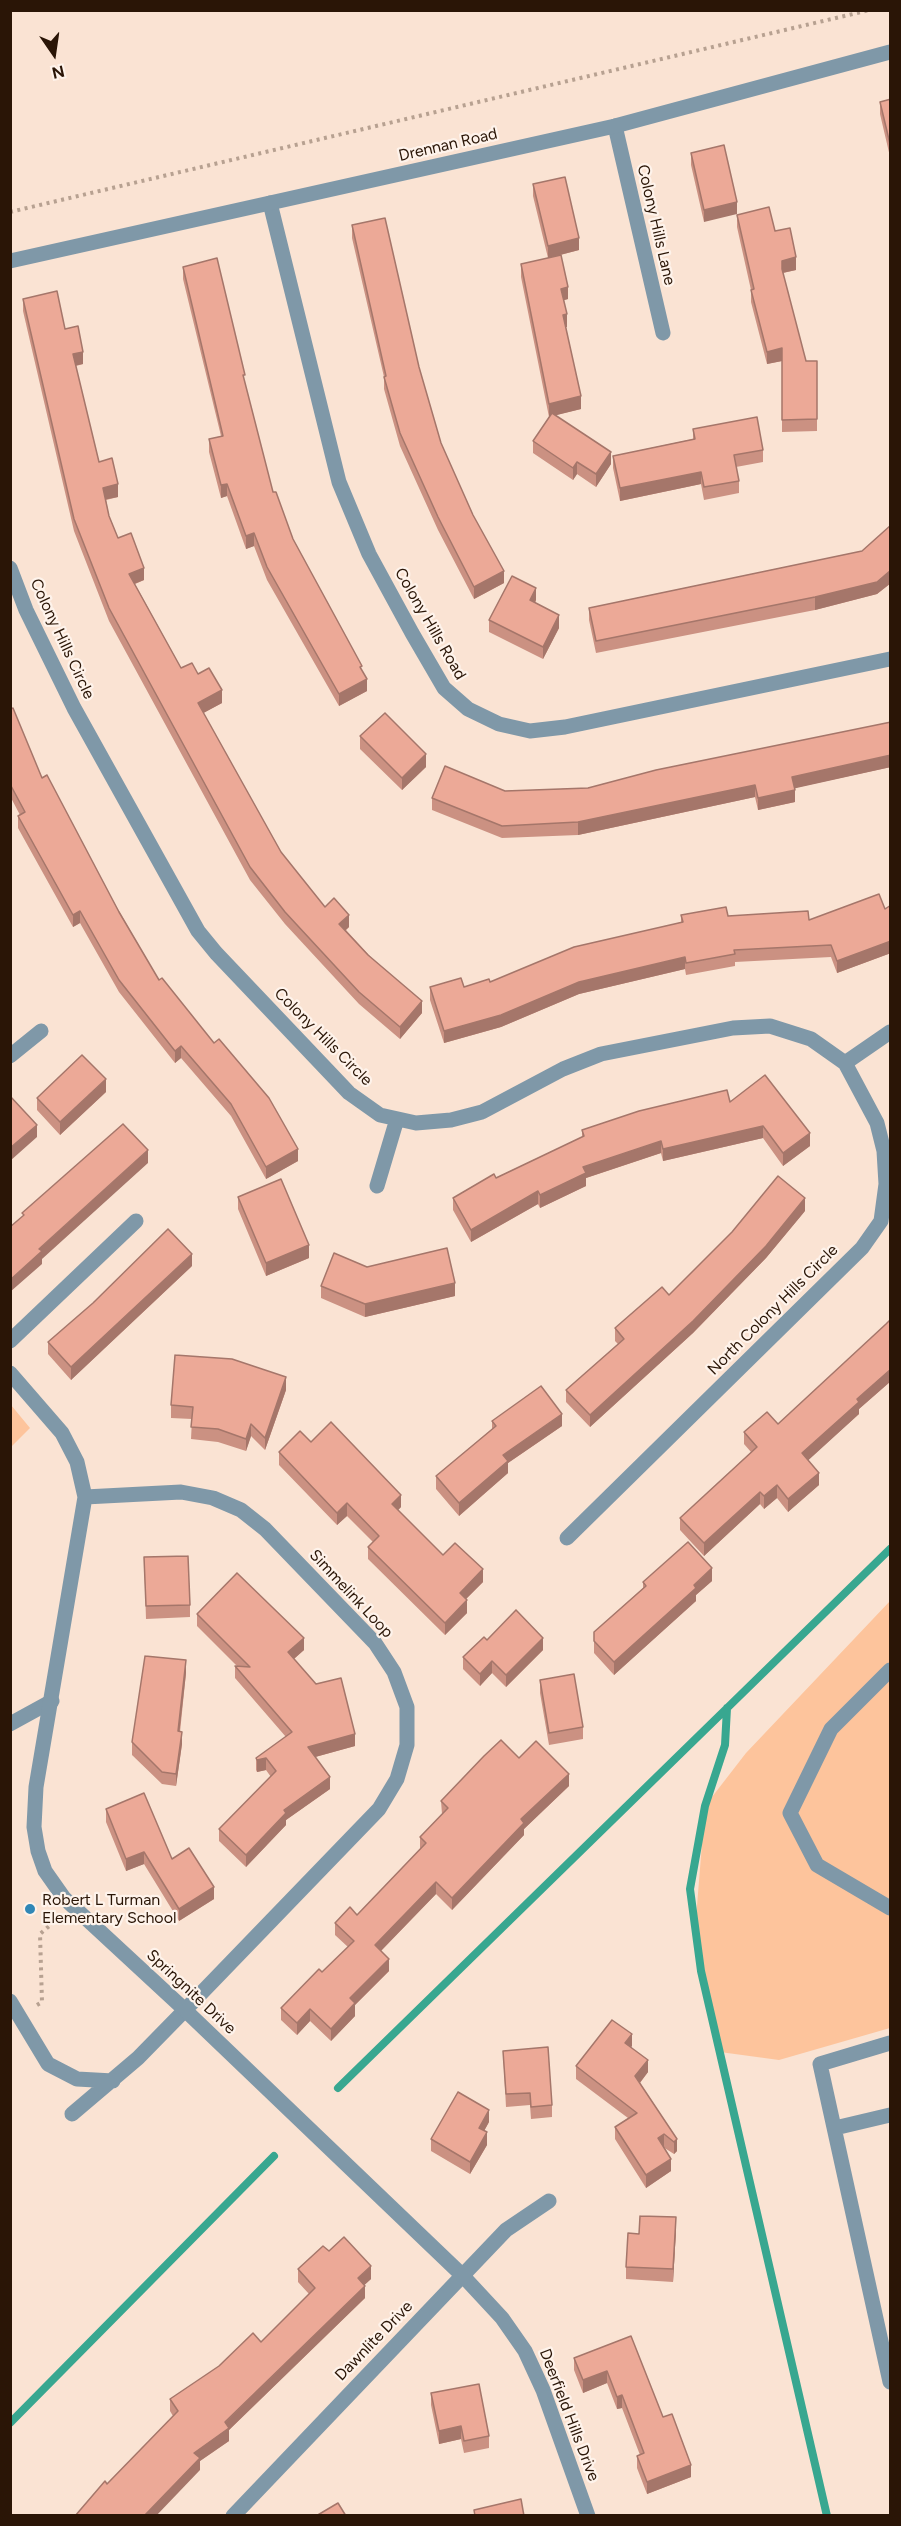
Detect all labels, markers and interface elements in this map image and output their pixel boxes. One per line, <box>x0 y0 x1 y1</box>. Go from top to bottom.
north arrow <box>24 24 84 84</box>
text: N <box>50 61 66 83</box>
street label: Drennan Road <box>397 124 499 166</box>
street label: Colony Hills Lane <box>633 163 679 287</box>
street label: Colony Hills Road <box>390 565 470 683</box>
street label: Colony Hills Circle <box>26 576 98 702</box>
street label: Colony Hills Circle <box>270 984 376 1090</box>
street label: North Colony Hills Circle <box>704 1241 842 1379</box>
street label: Simmelink Loop <box>305 1546 397 1642</box>
place label: Robert L Turman Elementary School <box>42 1890 176 1928</box>
marker: Robert L Turman Elementary School <box>23 1902 37 1916</box>
street label: Springnite Drive <box>142 1946 240 2038</box>
street label: Dawnlite Drive <box>331 2297 417 2385</box>
street label: Deerfield Hills Drive <box>535 2346 603 2484</box>

